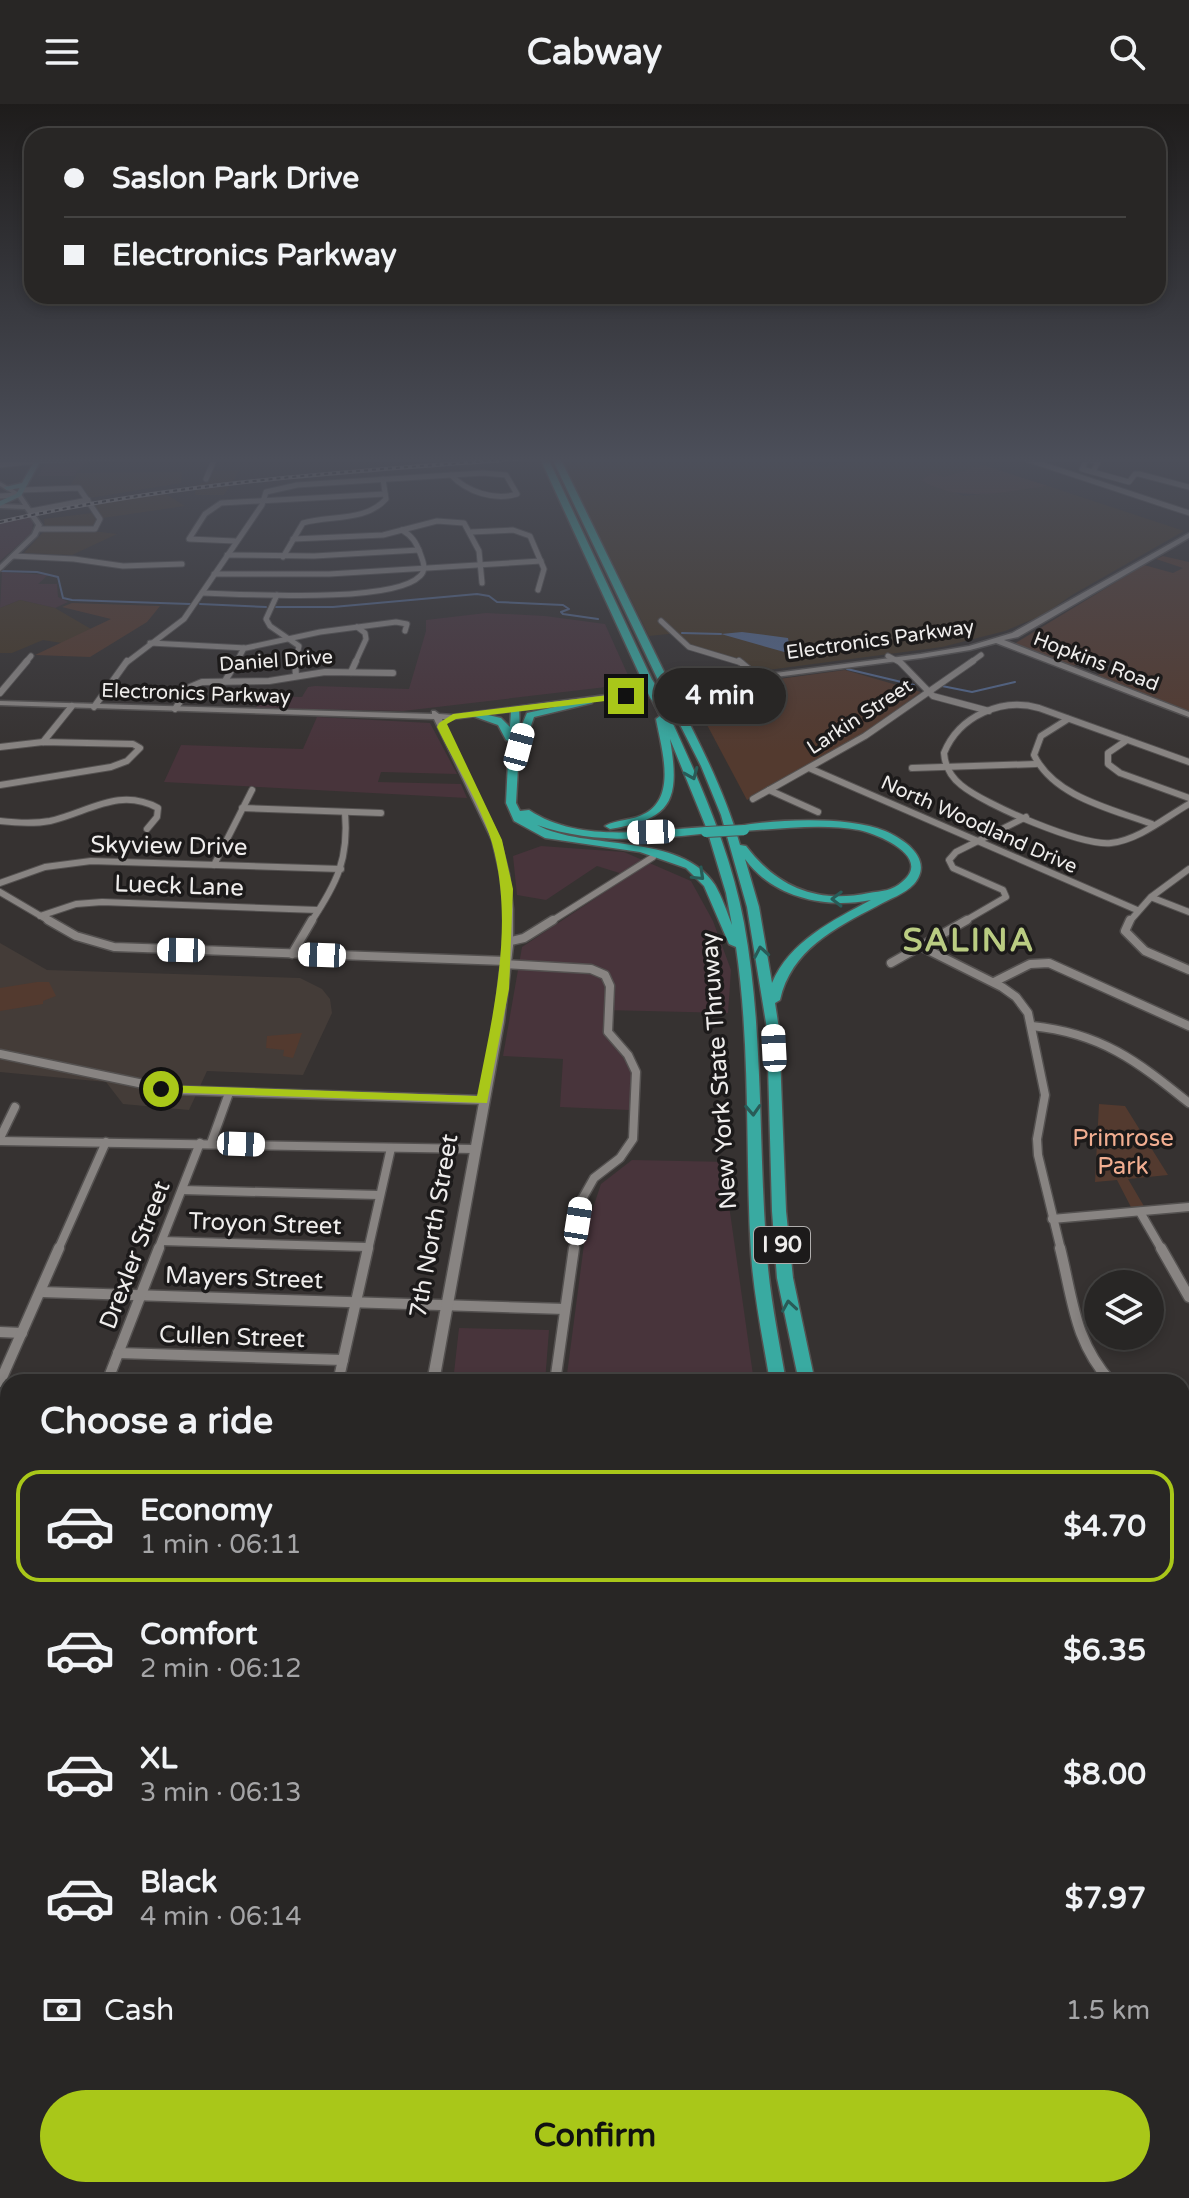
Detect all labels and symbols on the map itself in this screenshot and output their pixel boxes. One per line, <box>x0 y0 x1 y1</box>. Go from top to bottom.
street label: Electronics Parkway <box>784 615 976 665</box>
street label: Hopkins Road <box>1030 627 1162 697</box>
street label: Daniel Drive <box>218 645 334 677</box>
callout: 4 min <box>654 668 786 724</box>
street label: Larkin Street <box>803 674 918 760</box>
route end <box>608 678 644 714</box>
street label: Electronics Parkway <box>101 679 291 709</box>
car <box>501 721 537 773</box>
one-way arrow <box>682 766 698 780</box>
street label: North Woodland Drive <box>877 771 1081 879</box>
car <box>627 819 675 845</box>
street label: Skyview Drive <box>90 830 248 862</box>
one-way arrow <box>690 866 704 880</box>
street label: Lueck Lane <box>114 869 244 903</box>
one-way arrow <box>830 890 843 907</box>
district label: SALINA <box>903 922 1035 960</box>
street label: New York State Thruway <box>695 931 743 1211</box>
car <box>157 938 205 962</box>
car <box>298 942 346 968</box>
one-way arrow <box>753 945 770 959</box>
car <box>761 1023 787 1073</box>
route start <box>143 1071 179 1107</box>
one-way arrow <box>744 1104 761 1117</box>
park label: Primrose Park <box>1072 1124 1174 1181</box>
car <box>217 1131 265 1157</box>
street label: 7th North Street <box>404 1132 464 1320</box>
street label: Drexler Street <box>93 1177 177 1333</box>
car <box>562 1195 594 1247</box>
street label: Troyon Street <box>188 1207 342 1241</box>
road number: I 90 <box>754 1227 810 1263</box>
street label: Mayers Street <box>164 1261 324 1295</box>
one-way arrow <box>781 1299 798 1313</box>
street label: Cullen Street <box>159 1320 305 1354</box>

